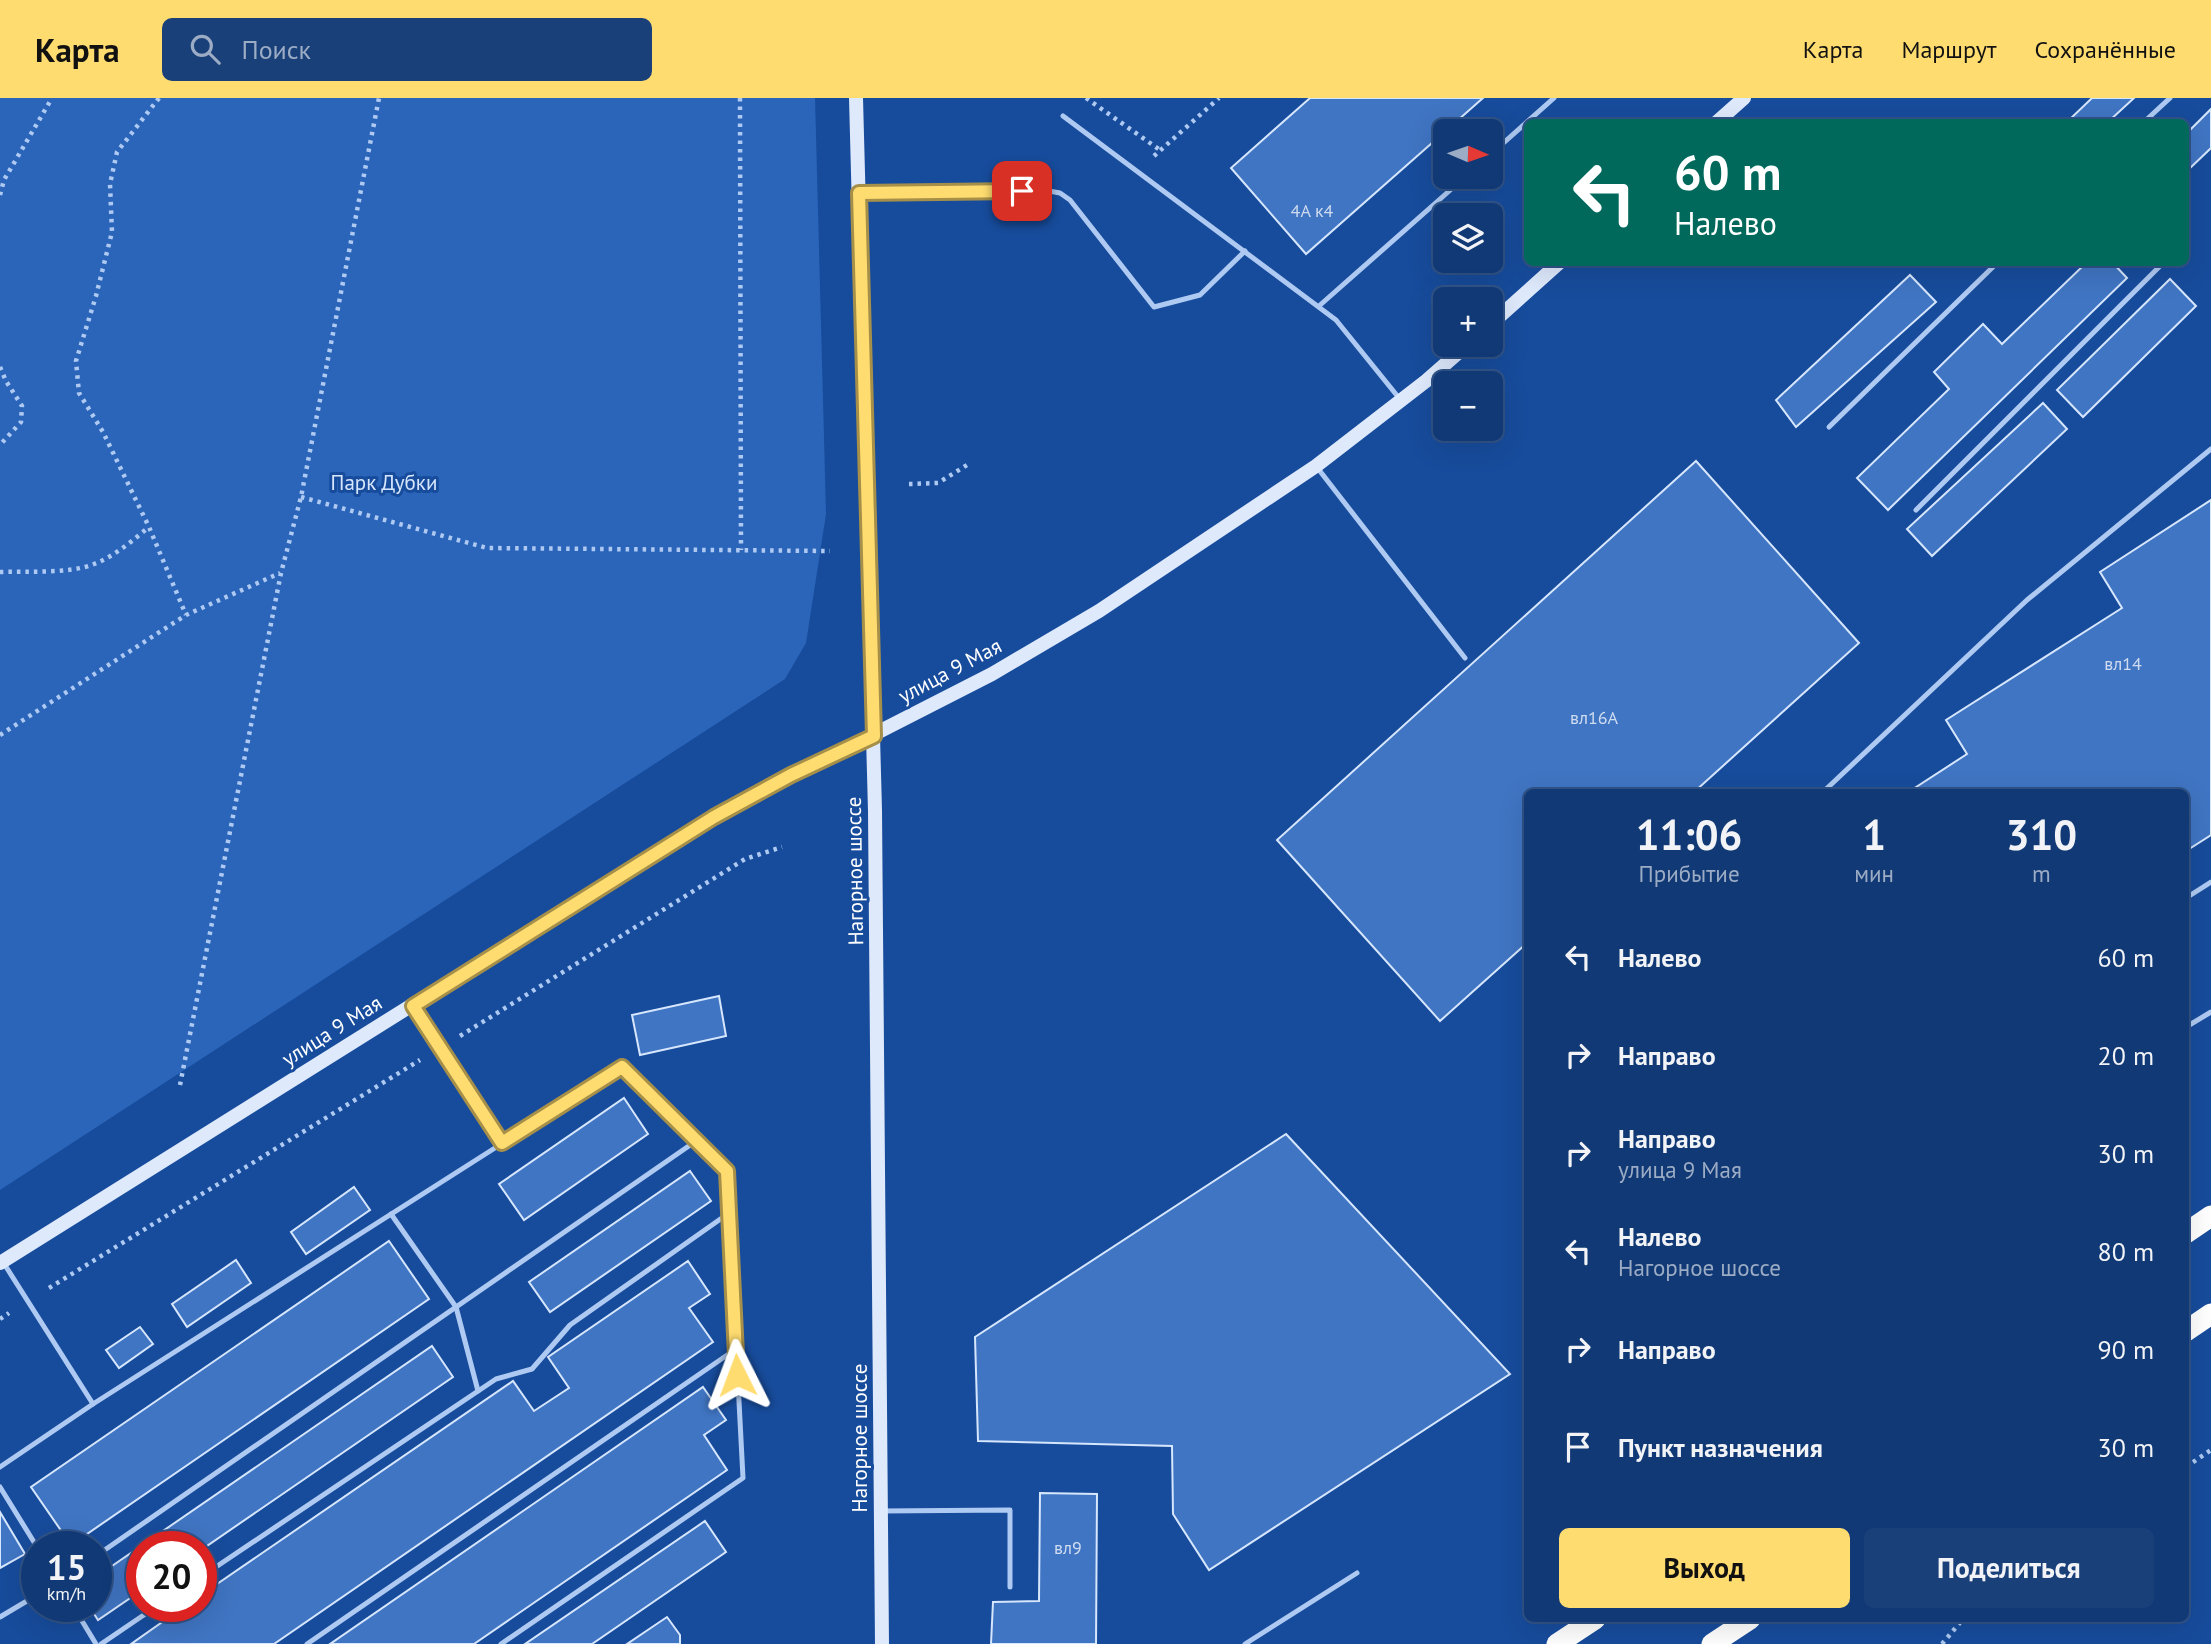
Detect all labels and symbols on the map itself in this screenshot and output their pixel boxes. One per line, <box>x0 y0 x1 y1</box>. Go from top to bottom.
north arrow <box>1433 119 1503 189</box>
pin <box>992 161 1052 221</box>
house number: 4А к4 <box>1291 199 1334 222</box>
park label: Парк Дубки <box>331 469 437 496</box>
street label: улица 9 Мая <box>893 632 1006 709</box>
house number: вл14 <box>2104 652 2142 675</box>
house number: вл16A <box>1570 706 1619 729</box>
street label: Нагорное шоссе <box>840 796 869 946</box>
street label: улица 9 Мая <box>277 989 387 1072</box>
position arrow <box>700 1338 774 1412</box>
street label: Нагорное шоссе <box>846 1364 873 1512</box>
speed limit sign: 20 <box>126 1531 217 1622</box>
house number: вл9 <box>1054 1536 1082 1559</box>

